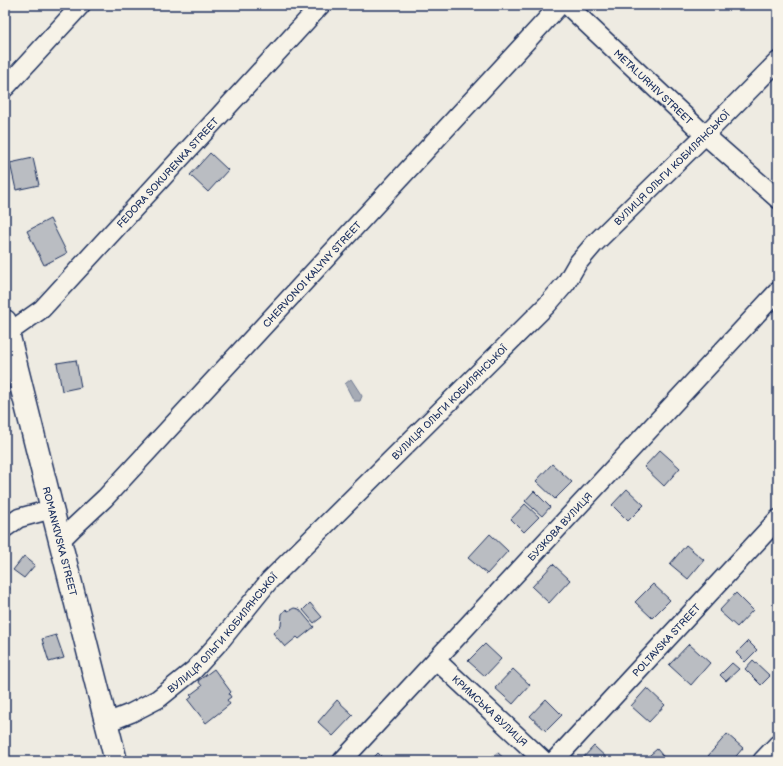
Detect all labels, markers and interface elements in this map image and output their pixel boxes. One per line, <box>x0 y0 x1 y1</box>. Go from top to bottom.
street label: METALURHIV STREET <box>611 47 695 127</box>
street label: ВУЛИЦЯ ОЛЬГИ КОБИЛЯНСЬКОЇ <box>612 108 733 228</box>
street label: FEDORA SOKURENKA STREET <box>115 116 222 231</box>
street label: CHERVONOI KALYNY STREET <box>261 219 364 330</box>
street label: ВУЛИЦЯ ОЛЬГИ КОБИЛЯНСЬКОЇ <box>390 343 510 463</box>
street label: ROMANKIVSKA STREET <box>40 486 79 597</box>
street label: БУЗКОВА ВУЛИЦЯ <box>526 490 595 564</box>
street label: ВУЛИЦЯ ОЛЬГИ КОБИЛЯНСЬКОЇ <box>165 571 280 696</box>
street label: POLTAVSKA STREET <box>630 602 703 679</box>
street label: КРИМСЬКА ВУЛИЦЯ <box>449 673 529 749</box>

